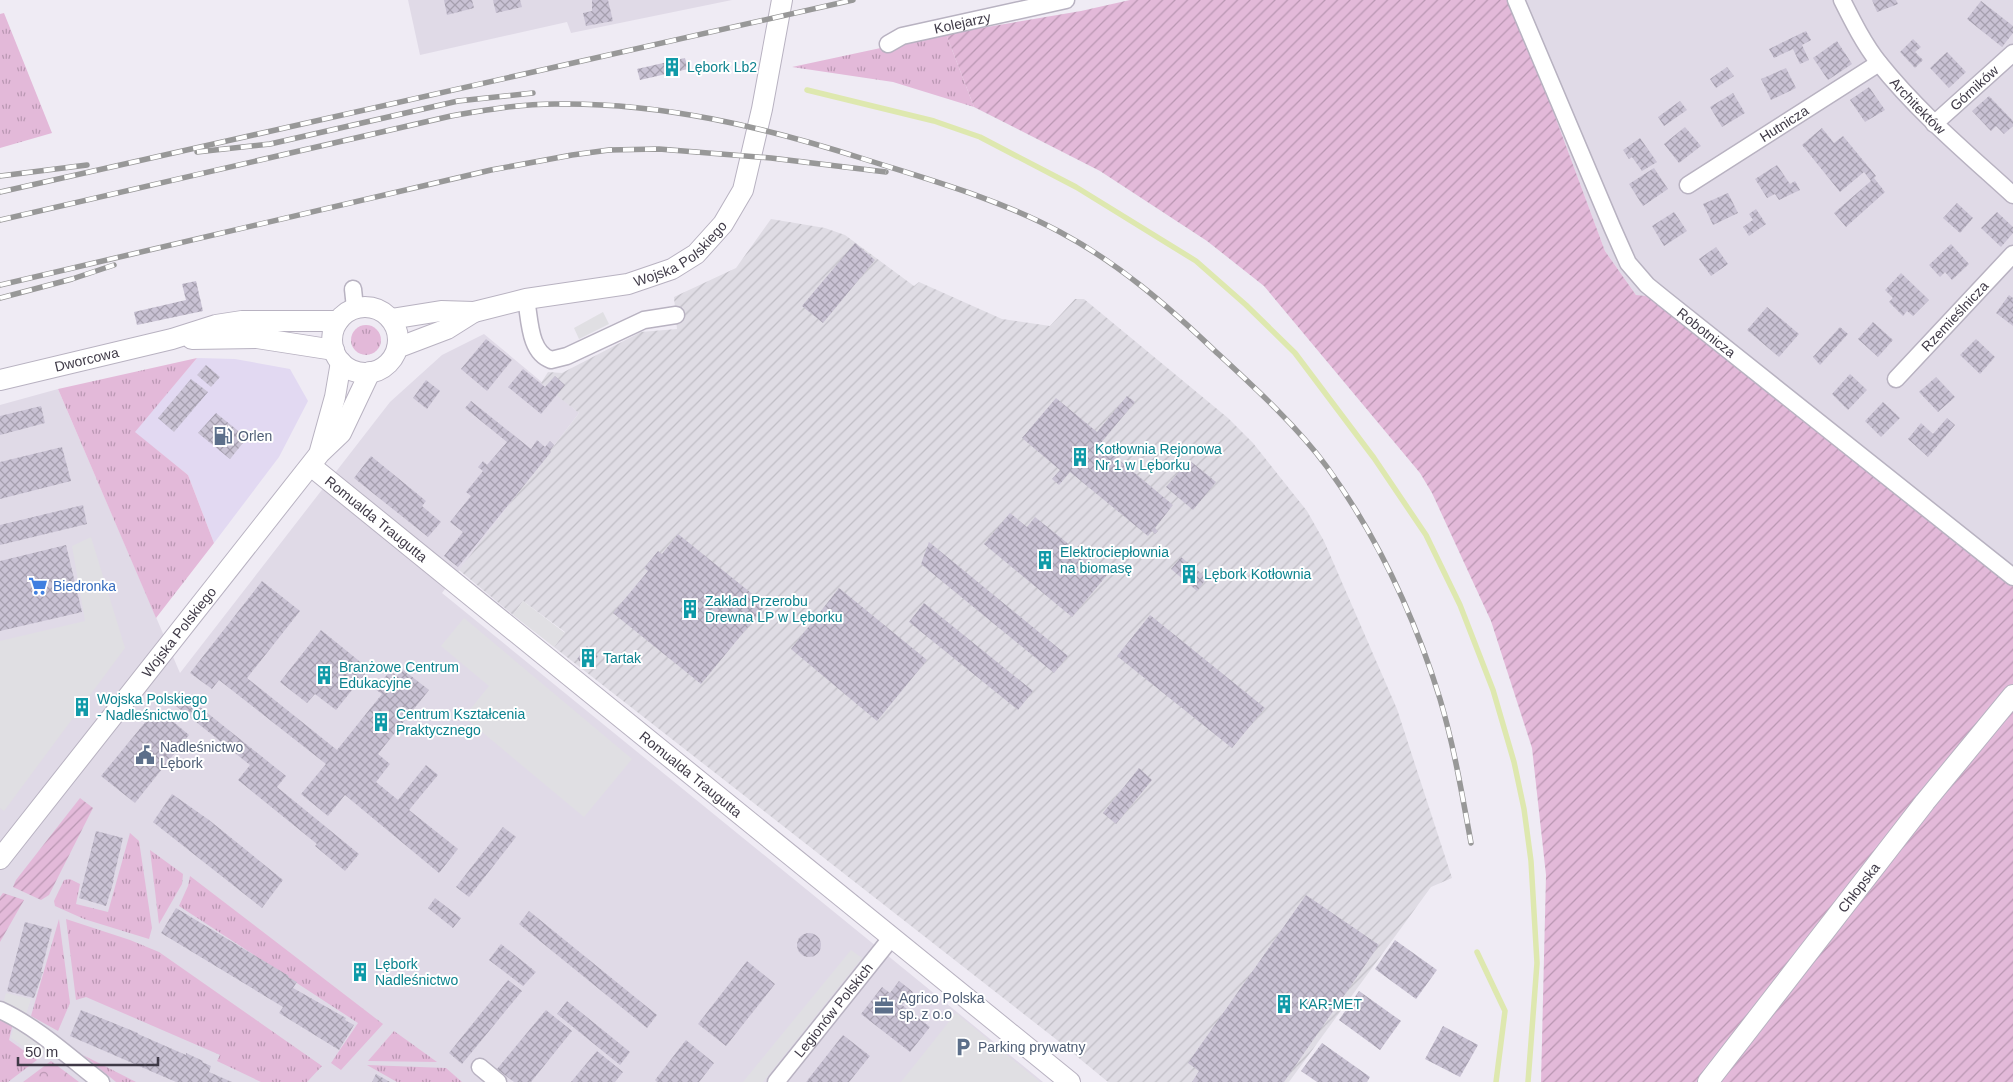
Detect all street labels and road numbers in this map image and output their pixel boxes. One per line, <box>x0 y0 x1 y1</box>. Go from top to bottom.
street label: Kolejarzy <box>933 9 992 37</box>
street label: Górników <box>1947 62 2002 114</box>
street label: Architektów <box>1887 74 1949 138</box>
street label: Hutnicza <box>1757 102 1812 145</box>
street label: Wojska Polskiego <box>632 217 730 289</box>
street label: Rzemieślnicza <box>1918 278 1992 355</box>
street label: Robotnicza <box>1674 304 1739 361</box>
street label: Dworcowa <box>53 344 120 375</box>
street label: Romualda Traugutta <box>322 473 431 565</box>
street label: Wojska Polskiego <box>138 584 219 680</box>
street label: Romualda Traugutta <box>636 728 745 821</box>
street label: Chłopska <box>1834 859 1883 916</box>
street label: Legionów Polskich <box>791 960 876 1060</box>

